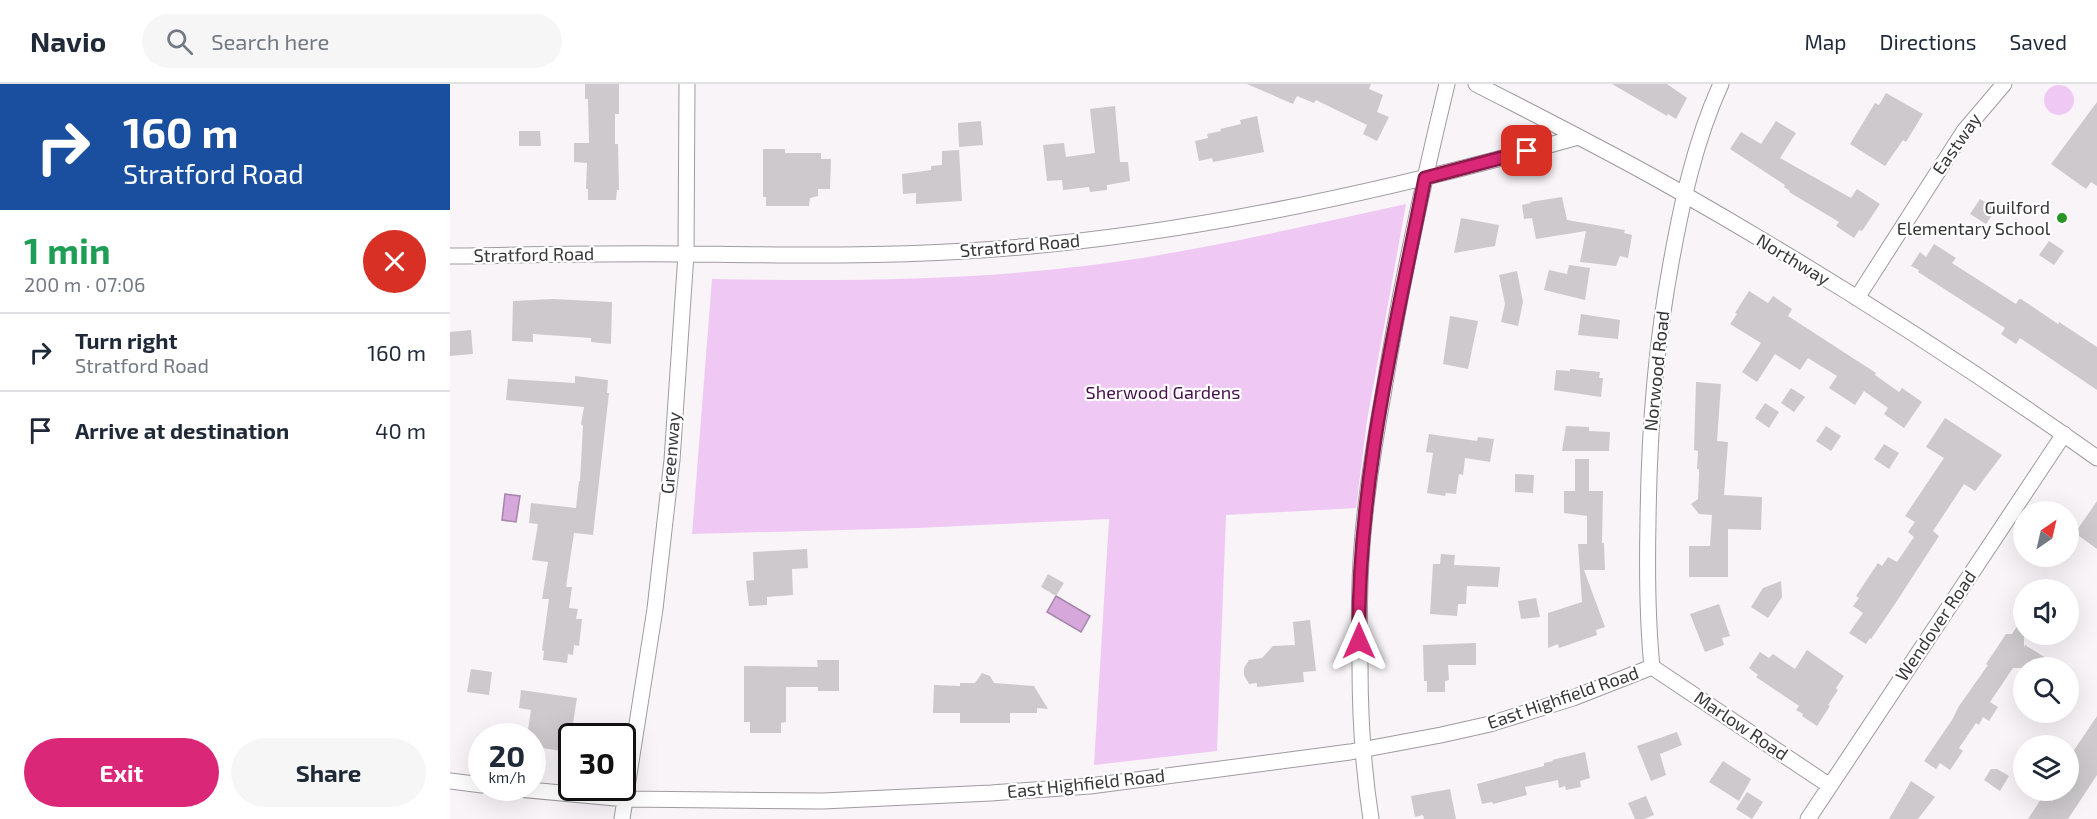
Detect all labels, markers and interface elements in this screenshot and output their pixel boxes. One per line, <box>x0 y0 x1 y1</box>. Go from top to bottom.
search box <box>142 14 562 68</box>
text: Navio <box>30 24 106 58</box>
icon: search <box>163 25 196 58</box>
text: Search here <box>211 28 329 54</box>
text: Map <box>1804 29 1847 54</box>
text: Directions <box>1880 29 1976 54</box>
text: Saved <box>2009 29 2067 54</box>
text: 160 m <box>123 106 239 156</box>
icon: right <box>24 108 102 186</box>
street label: Eastway <box>1927 108 1986 178</box>
pin <box>1501 125 1552 176</box>
icon: arrive <box>1510 134 1543 167</box>
text: Stratford Road <box>123 157 304 189</box>
place label: Guilford Elementary School <box>1897 196 2051 239</box>
marker: Guilford Elementary School <box>2055 211 2069 225</box>
text: 1 min <box>24 228 111 271</box>
street label: Stratford Road <box>959 229 1081 261</box>
street label: Northway <box>1753 229 1835 290</box>
button: close <box>363 230 426 293</box>
street label: Stratford Road <box>474 242 594 266</box>
text: 200 m · 07:06 <box>24 272 146 296</box>
street label: Norwood Road <box>1639 310 1673 432</box>
text: Turn right <box>75 327 177 353</box>
icon: right <box>24 336 57 369</box>
text: 160 m <box>367 339 426 365</box>
text: Stratford Road <box>75 353 209 377</box>
park label: Sherwood Gardens <box>1086 381 1240 403</box>
street label: Greenway <box>655 411 685 495</box>
icon: arrive <box>24 414 57 447</box>
text: Arrive at destination <box>75 417 289 443</box>
text: 40 m <box>375 417 426 443</box>
north arrow <box>2013 501 2079 567</box>
map controls <box>2013 501 2079 801</box>
street label: Wendover Road <box>1890 566 1980 685</box>
button: sound <box>2013 579 2079 645</box>
position arrow <box>1327 609 1391 673</box>
button: search <box>2013 657 2079 723</box>
street label: East Highfield Road <box>1484 661 1641 733</box>
street label: Marlow Road <box>1690 686 1793 765</box>
speed limit sign: 30 <box>558 723 636 801</box>
button: layers <box>2013 735 2079 801</box>
text: 20 <box>489 737 525 773</box>
button: Exit <box>24 738 219 807</box>
button: Share <box>231 738 426 807</box>
street label: East Highfield Road <box>1006 764 1166 802</box>
text: km/h <box>488 768 526 786</box>

